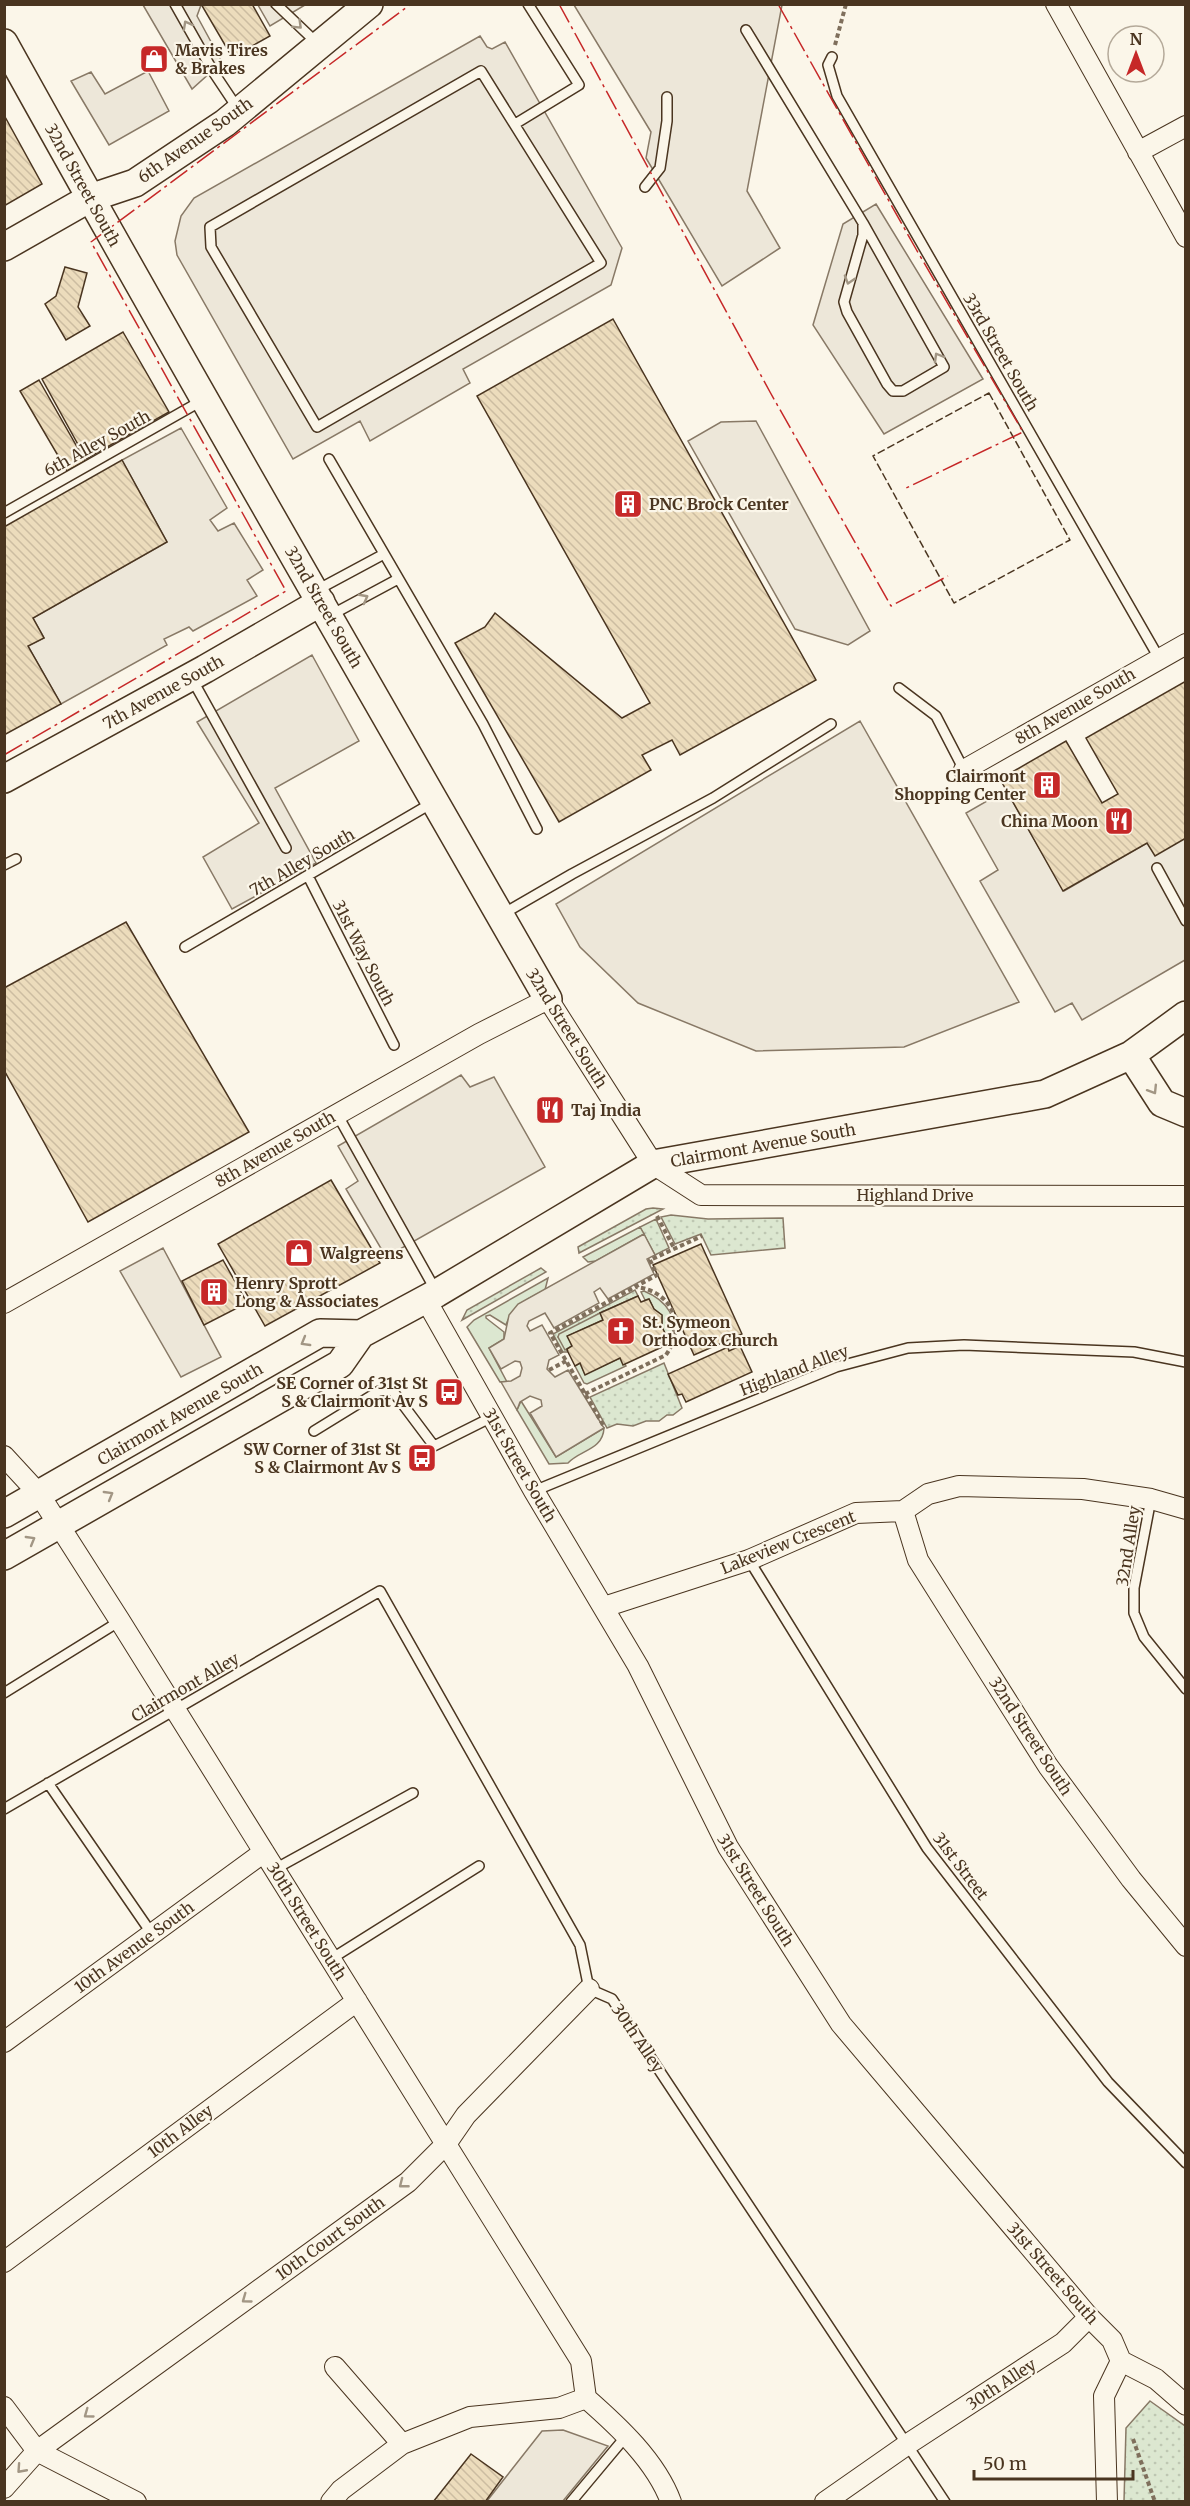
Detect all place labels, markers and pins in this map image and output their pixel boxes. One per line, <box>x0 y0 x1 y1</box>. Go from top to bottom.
place label: Mavis Tires & Brakes <box>175 40 268 78</box>
shop icon: Mavis Tires & Brakes <box>138 43 170 75</box>
building icon: PNC Brock Center <box>612 488 644 520</box>
place label: PNC Brock Center <box>649 494 789 514</box>
place label: Clairmont Shopping Center <box>894 766 1027 804</box>
building icon: Clairmont Shopping Center <box>1031 769 1063 801</box>
restaurant icon: China Moon <box>1103 805 1135 837</box>
place label: China Moon <box>1001 811 1098 831</box>
restaurant icon: Taj India <box>534 1094 566 1126</box>
place label: Taj India <box>571 1100 641 1120</box>
shop icon: Walgreens <box>283 1237 315 1269</box>
place label: Walgreens <box>319 1243 404 1263</box>
place label: Henry Sprott Long & Associates <box>235 1273 379 1311</box>
building icon: Henry Sprott Long & Associates <box>198 1276 230 1308</box>
place label: St. Symeon Orthodox Church <box>642 1312 778 1350</box>
church icon: St. Symeon Orthodox Church <box>605 1315 637 1347</box>
place label: SE Corner of 31st St S & Clairmont Av S <box>276 1373 429 1411</box>
bus stop icon: SE Corner of 31st St S & Clairmont Av S <box>433 1376 465 1408</box>
place label: SW Corner of 31st St S & Clairmont Av S <box>243 1439 402 1477</box>
bus stop icon: SW Corner of 31st St S & Clairmont Av S <box>406 1442 438 1474</box>

